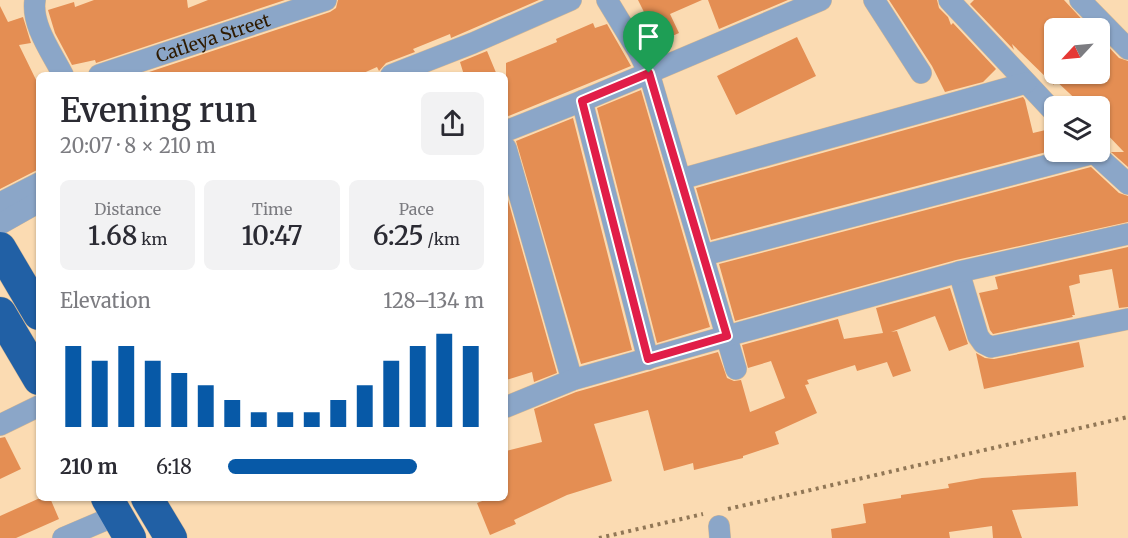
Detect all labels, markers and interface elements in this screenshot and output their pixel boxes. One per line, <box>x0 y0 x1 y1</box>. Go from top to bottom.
street label: Catleya Street <box>153 8 273 67</box>
pin <box>623 11 674 73</box>
north arrow <box>1044 18 1110 84</box>
map controls <box>1044 18 1110 162</box>
icon: arrive <box>632 20 665 53</box>
text: Evening run <box>60 90 257 131</box>
button: share <box>421 92 484 155</box>
button: layers <box>1044 96 1110 162</box>
text: 20:07 · 8 × 210 m <box>60 133 216 158</box>
text: Distance <box>94 199 161 219</box>
text: Time <box>252 199 292 219</box>
text: Pace <box>399 199 434 219</box>
text: 1.68 <box>88 219 138 252</box>
text: 10:47 <box>241 219 303 252</box>
text: 6:25 <box>373 219 424 252</box>
text: km <box>138 229 167 249</box>
text: /km <box>424 229 460 249</box>
text: Elevation <box>60 288 151 313</box>
text: 128–134 m <box>383 288 484 313</box>
text: 210 m <box>60 454 118 479</box>
text: 6:18 <box>156 454 192 479</box>

